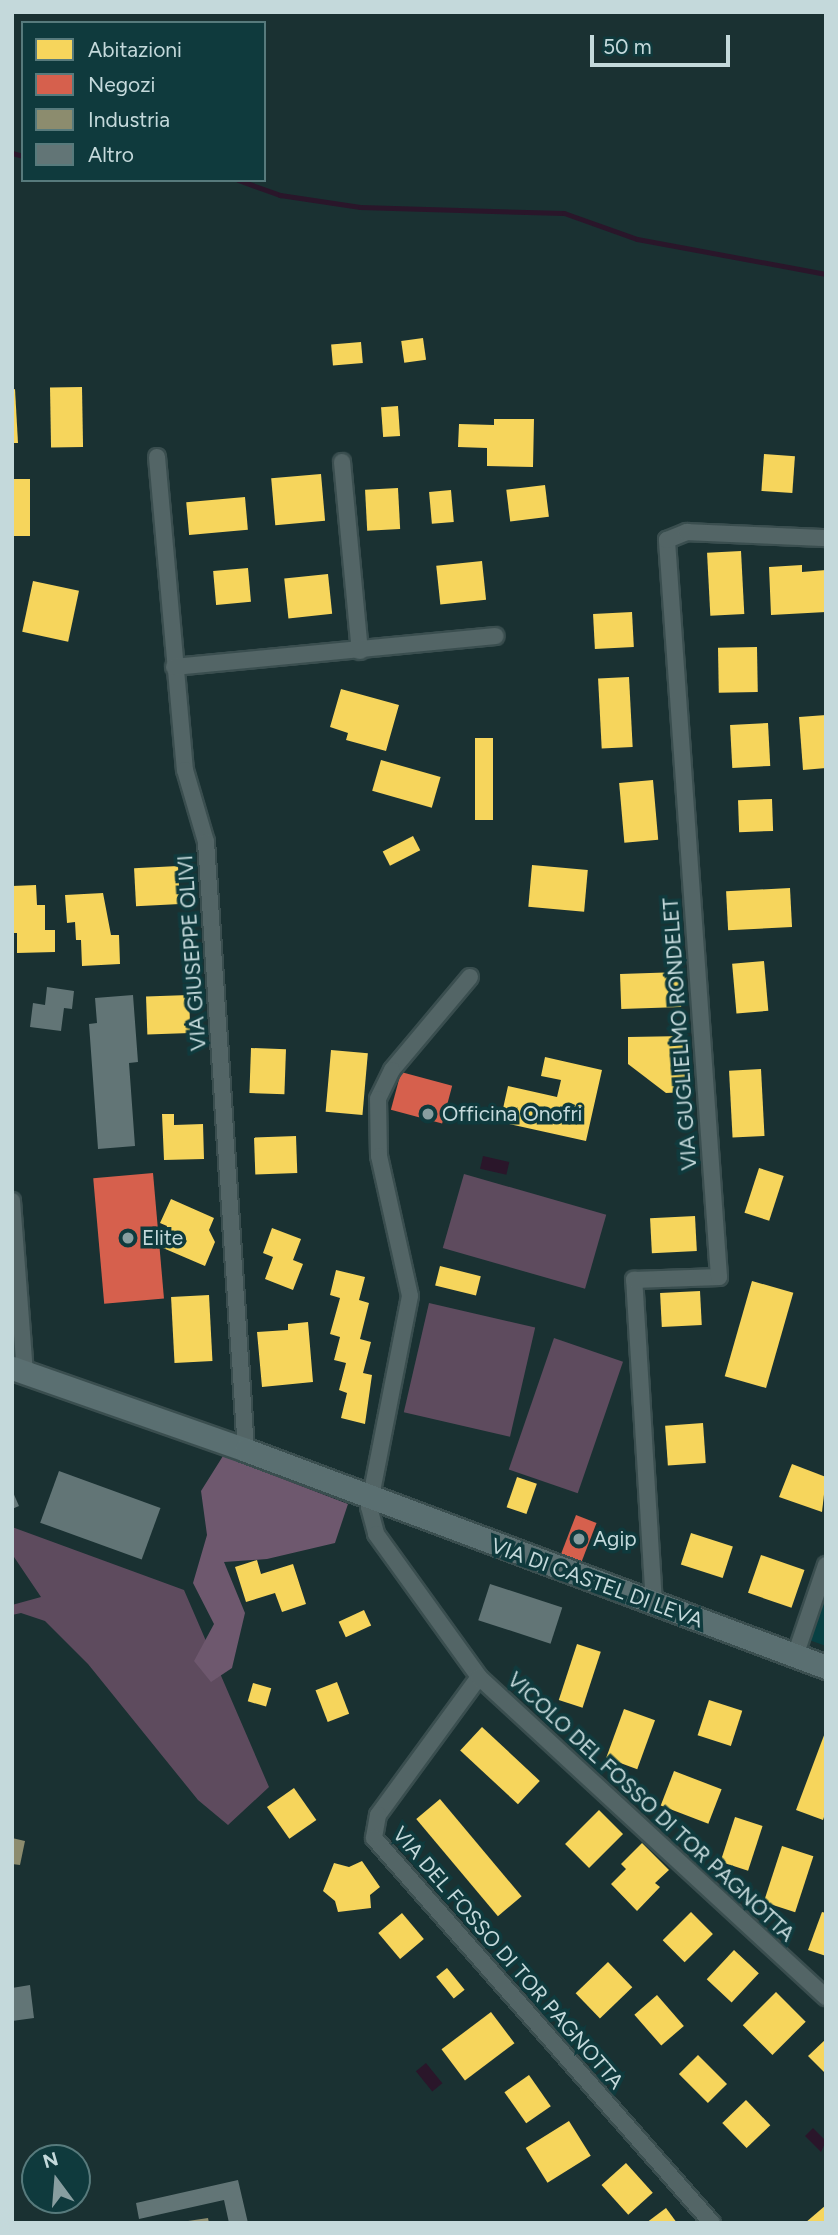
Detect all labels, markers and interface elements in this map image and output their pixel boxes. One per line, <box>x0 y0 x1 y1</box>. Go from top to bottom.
legend <box>21 21 266 182</box>
scale bar <box>593 21 733 65</box>
text: 50 m <box>603 34 652 59</box>
text: Abitazioni <box>88 37 182 62</box>
text: Negozi <box>88 72 155 97</box>
text: Industria <box>88 107 170 132</box>
text: Altro <box>88 142 134 167</box>
street label: VIA GIUSEPPE OLIVI <box>173 854 211 1052</box>
street label: VIA GUGLIELMO RONDELET <box>658 897 702 1171</box>
place label: Officina Onofri <box>442 1101 582 1127</box>
marker: Officina Onofri <box>420 1106 436 1122</box>
place label: Elite <box>142 1225 183 1251</box>
marker: Elite <box>120 1230 136 1246</box>
place label: Agip <box>593 1526 637 1552</box>
marker: Agip <box>571 1531 587 1547</box>
street label: VIA DI CASTEL DI LEVA <box>487 1533 707 1633</box>
street label: VICOLO DEL FOSSO DI TOR PAGNOTTA <box>502 1667 800 1947</box>
street label: VIA DEL FOSSO DI TOR PAGNOTTA <box>387 1822 629 2094</box>
north arrow <box>21 2144 91 2214</box>
text: N <box>40 2147 61 2173</box>

